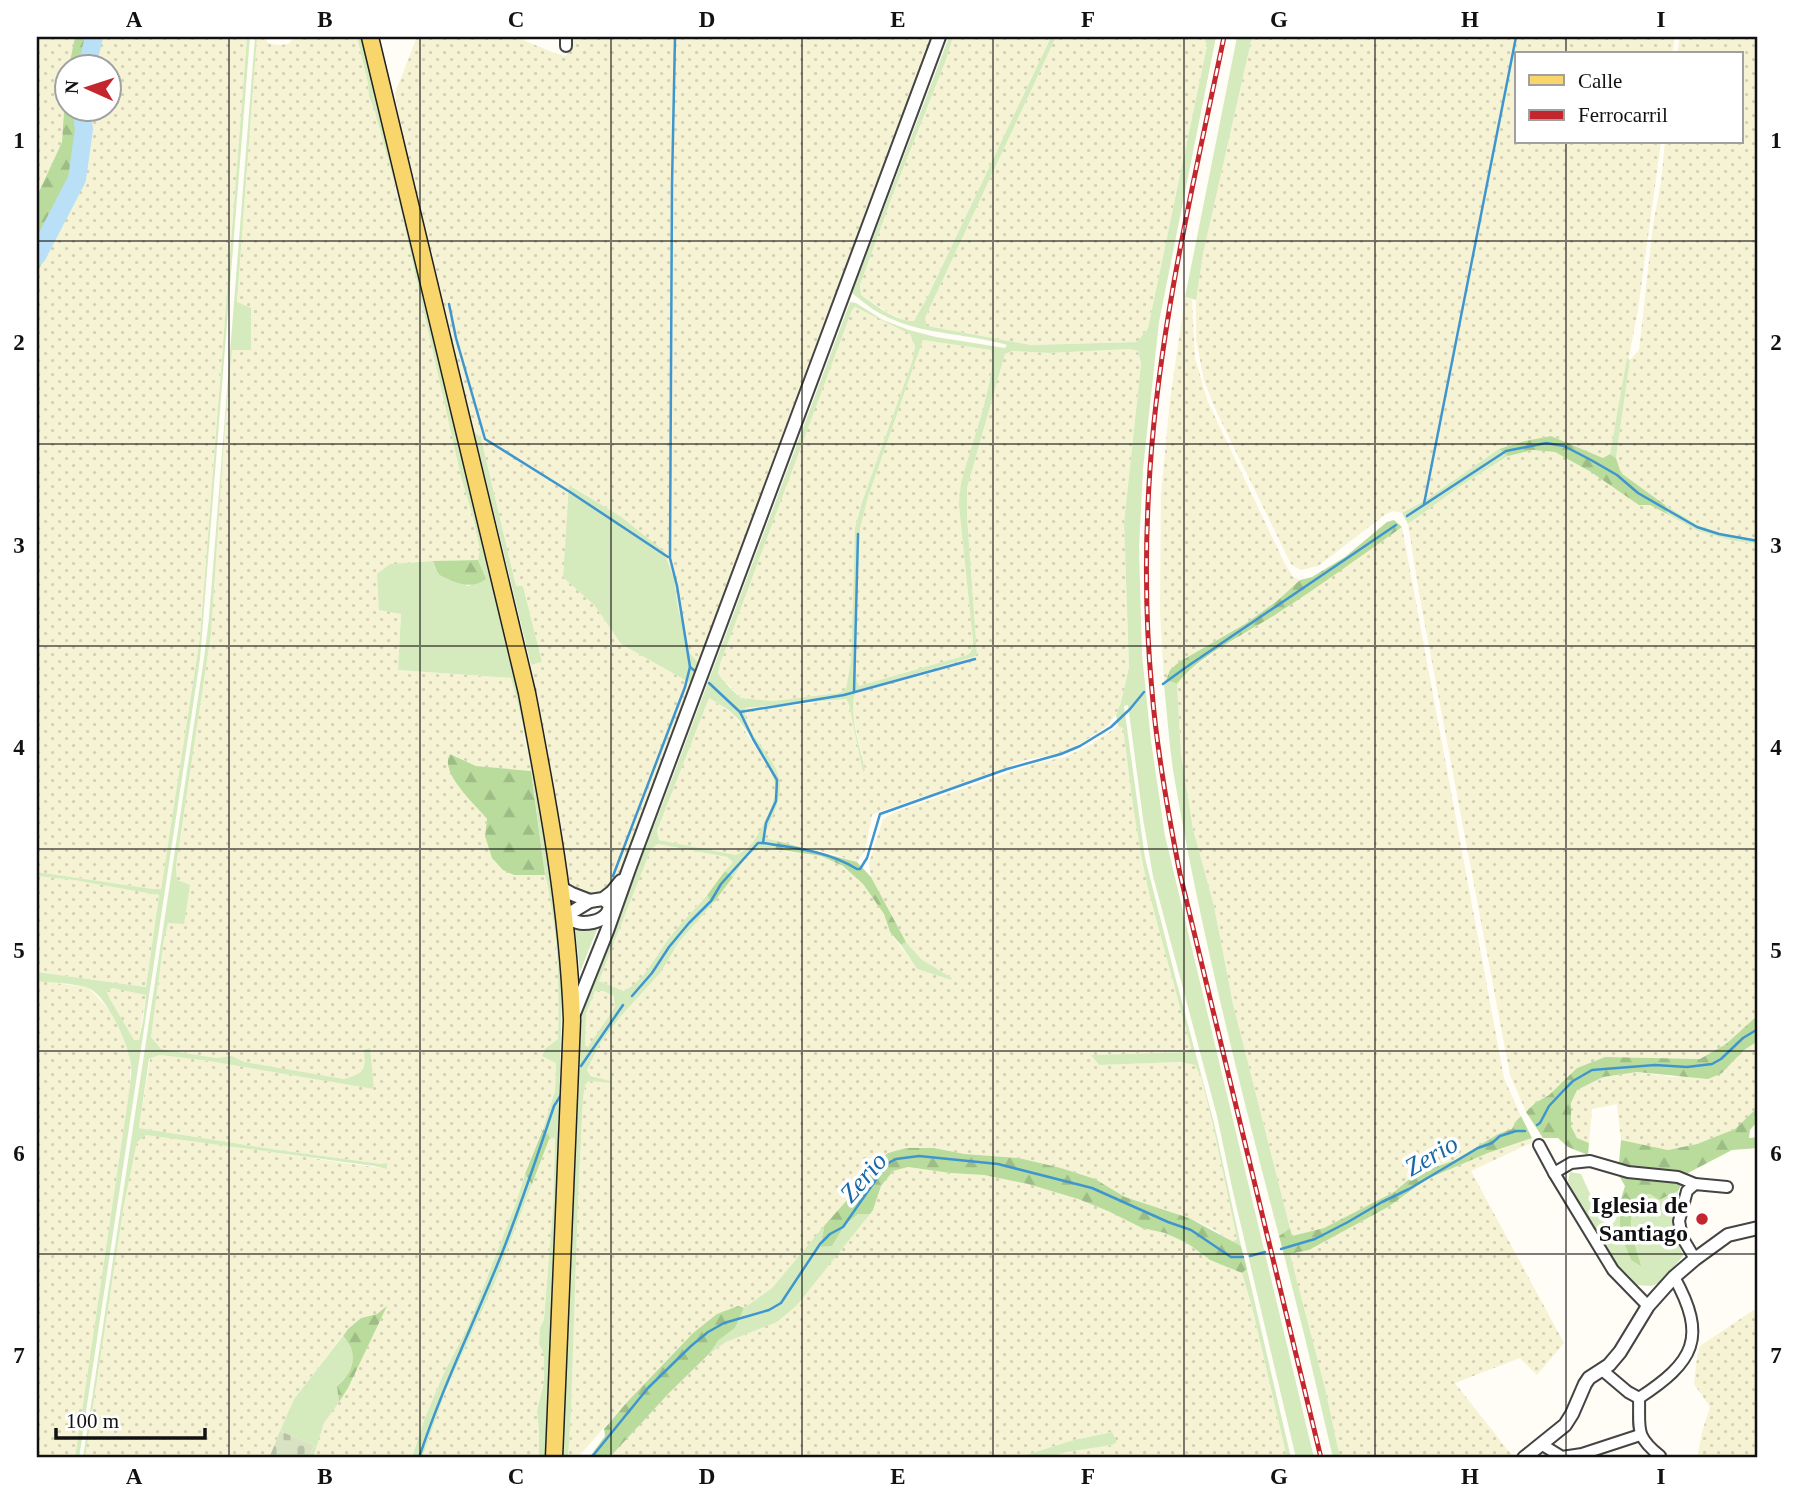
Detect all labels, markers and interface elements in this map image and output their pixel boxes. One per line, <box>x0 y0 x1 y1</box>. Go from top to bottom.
text: A <box>126 7 143 32</box>
text: B <box>317 7 333 32</box>
text: C <box>508 7 524 32</box>
text: D <box>699 7 715 32</box>
text: E <box>890 7 906 32</box>
text: F <box>1081 7 1095 32</box>
text: G <box>1270 7 1288 32</box>
text: H <box>1461 7 1479 32</box>
text: I <box>1657 7 1666 32</box>
north arrow <box>52 52 122 122</box>
legend <box>1515 52 1742 144</box>
text: Calle <box>1578 69 1622 93</box>
text: N <box>61 79 82 95</box>
text: Ferrocarril <box>1578 103 1668 127</box>
text: 1 <box>13 128 25 153</box>
text: 1 <box>1770 128 1782 153</box>
text: 2 <box>13 330 25 355</box>
text: 2 <box>1770 330 1782 355</box>
text: 3 <box>13 533 25 558</box>
text: 3 <box>1770 533 1782 558</box>
text: 4 <box>13 735 25 760</box>
text: 4 <box>1770 735 1782 760</box>
text: 5 <box>13 938 25 963</box>
text: 5 <box>1770 938 1782 963</box>
water label: Zerio <box>1400 1129 1463 1182</box>
text: 6 <box>13 1141 25 1166</box>
text: 6 <box>1770 1141 1782 1166</box>
water label: Zerio <box>834 1147 893 1208</box>
place label: Iglesia de Santiago <box>1591 1192 1688 1246</box>
marker: Iglesia de Santiago <box>1694 1211 1710 1227</box>
text: 7 <box>13 1343 25 1368</box>
text: 7 <box>1770 1343 1782 1368</box>
scale bar <box>56 1397 205 1441</box>
text: 100 m <box>66 1409 119 1433</box>
text: A <box>126 1464 143 1489</box>
text: B <box>317 1464 333 1489</box>
text: C <box>508 1464 524 1489</box>
text: D <box>699 1464 715 1489</box>
text: E <box>890 1464 906 1489</box>
text: F <box>1081 1464 1095 1489</box>
text: G <box>1270 1464 1288 1489</box>
text: H <box>1461 1464 1479 1489</box>
text: I <box>1657 1464 1666 1489</box>

